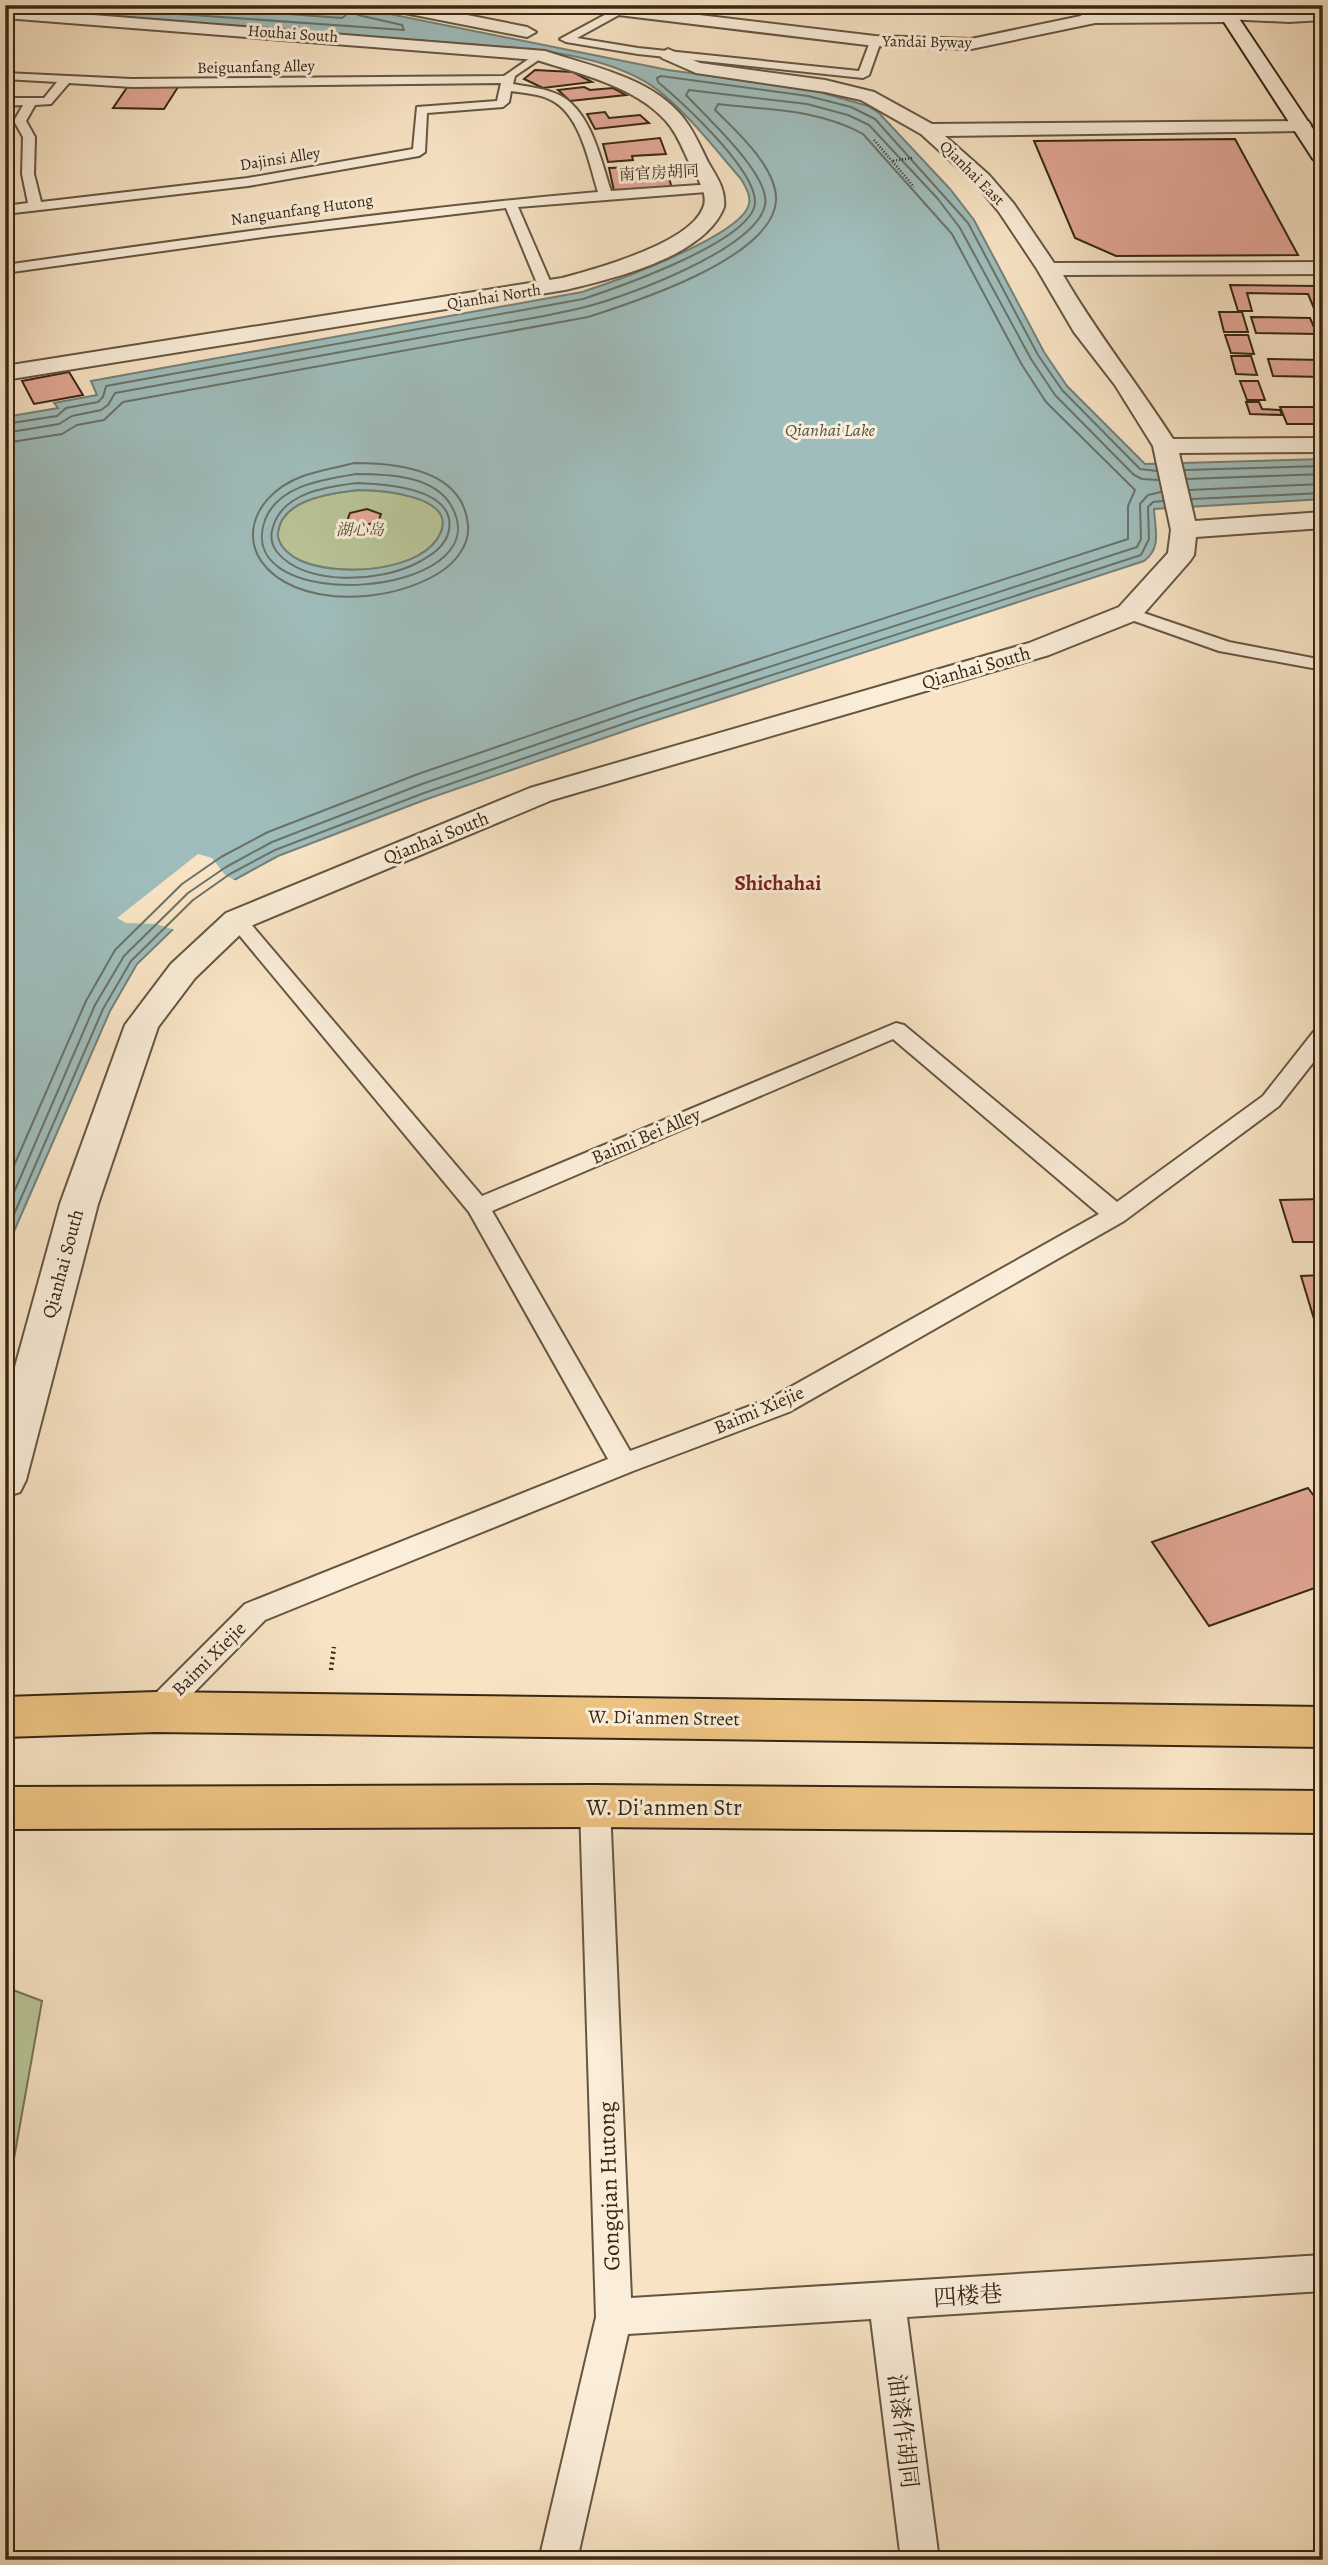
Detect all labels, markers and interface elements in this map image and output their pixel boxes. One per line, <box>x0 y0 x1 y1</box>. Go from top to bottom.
street label: Houhai South <box>247 20 339 48</box>
street label: Yandai Byway <box>881 30 973 54</box>
street label: Beiguanfang Alley <box>197 55 316 79</box>
street label: Qianhai East <box>935 136 1009 210</box>
street label: Dajinsi Alley <box>238 142 323 176</box>
street label: 南官房胡同 <box>618 160 700 186</box>
street label: Nanguanfang Hutong <box>229 189 375 231</box>
street label: Qianhai North <box>446 279 543 315</box>
water label: Qianhai Lake <box>785 418 876 442</box>
park label: 湖心岛 <box>336 519 385 541</box>
street label: Qianhai South <box>919 640 1033 696</box>
street label: Qianhai South <box>379 805 493 871</box>
district label: Shichahai <box>735 869 821 897</box>
street label: Baimi Bei Alley <box>587 1101 705 1171</box>
street label: Qianhai South <box>36 1207 90 1321</box>
street label: Baimi Xiejie <box>710 1379 808 1441</box>
street label: Baimi Xiejie <box>166 1616 252 1702</box>
street label: W. Di'anmen Street <box>587 1704 740 1732</box>
street label: W. Di'anmen Str <box>585 1792 742 1823</box>
street label: Gongqian Hutong <box>591 2100 627 2271</box>
street label: 四楼巷 <box>933 2278 1003 2314</box>
street label: 油漆作胡同 <box>881 2372 925 2490</box>

